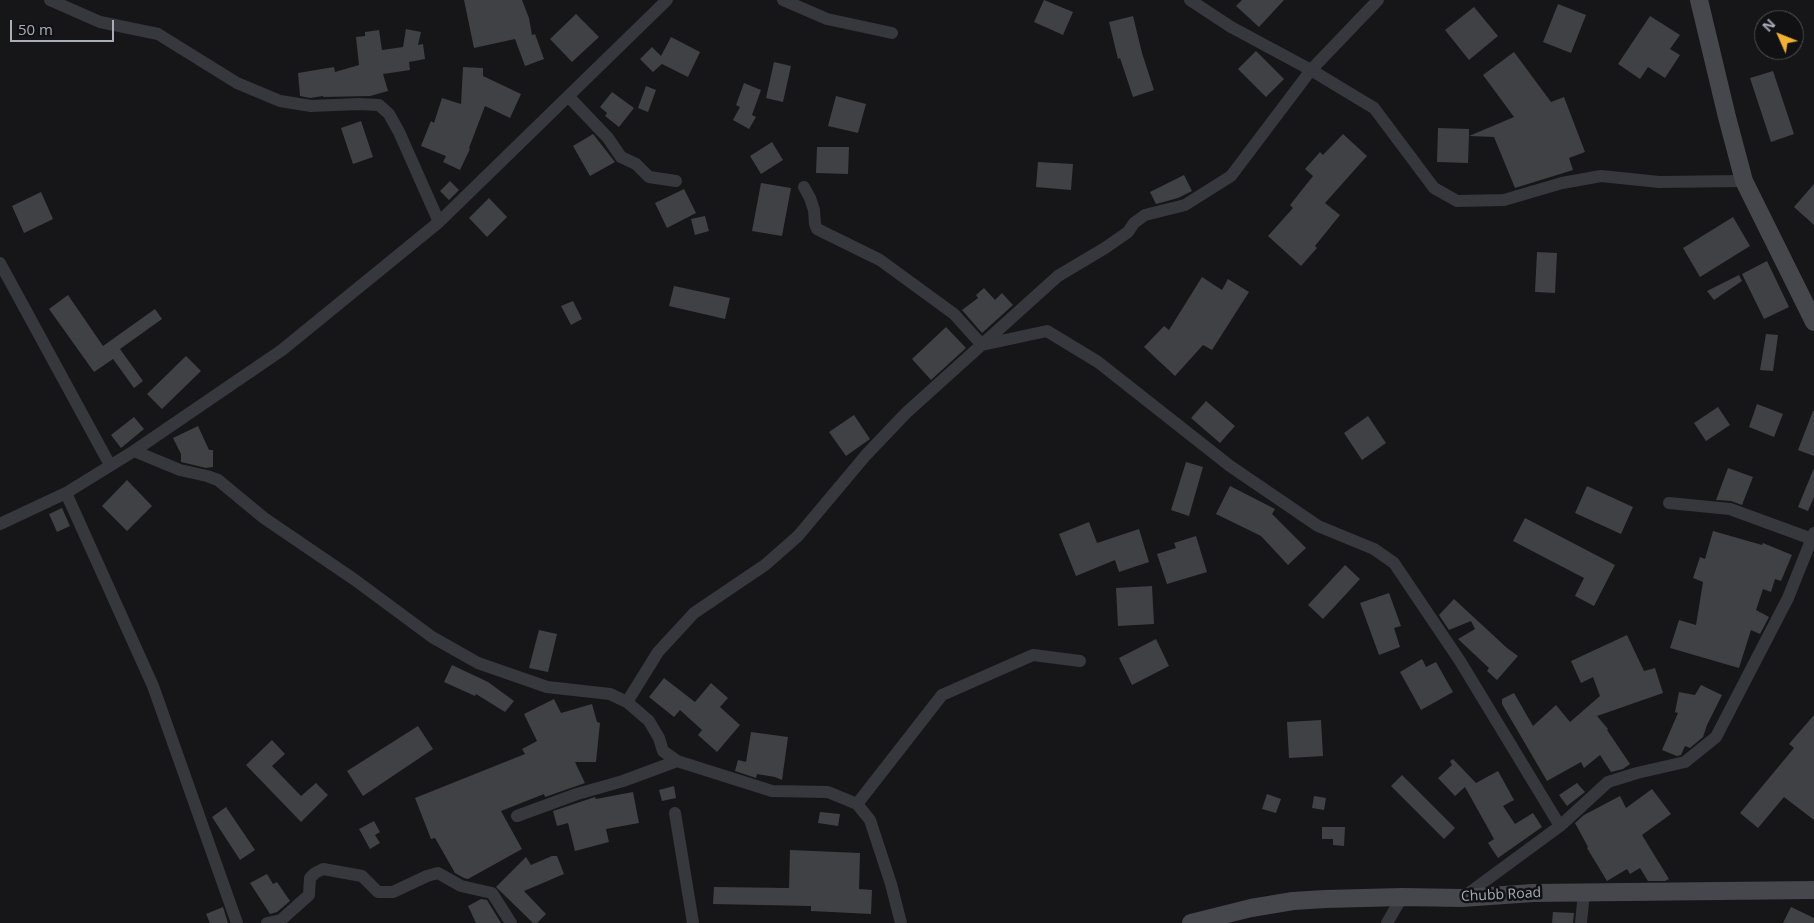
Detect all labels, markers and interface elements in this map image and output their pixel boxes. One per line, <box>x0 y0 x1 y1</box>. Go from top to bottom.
scale bar <box>12 10 116 42</box>
north arrow <box>1754 10 1804 60</box>
text: N <box>1758 14 1779 36</box>
text: 50 m <box>18 19 53 39</box>
street label: Chubb Road <box>1461 885 1541 905</box>

